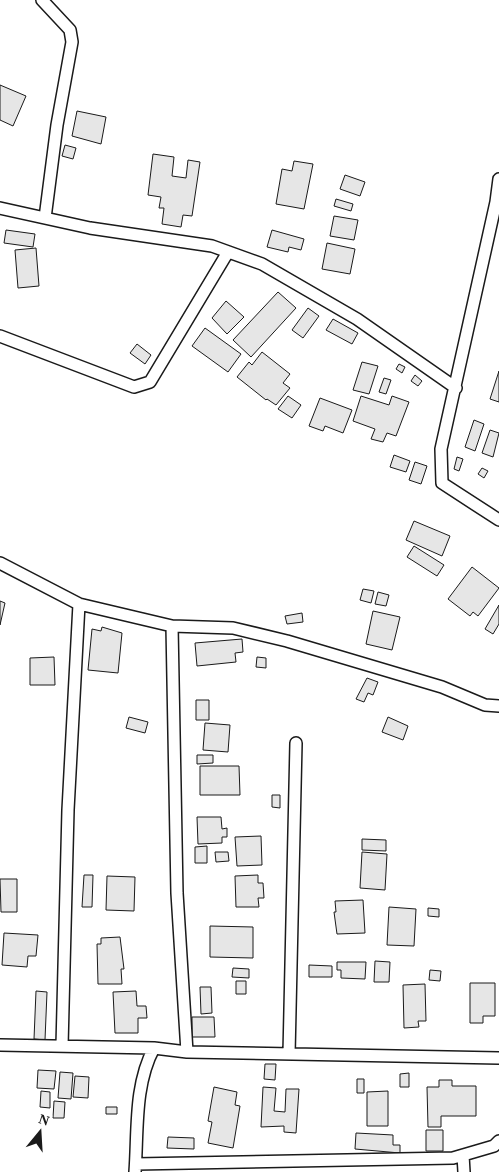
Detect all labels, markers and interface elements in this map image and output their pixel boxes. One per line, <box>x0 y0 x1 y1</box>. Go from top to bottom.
north arrow <box>15 1107 65 1157</box>
text: N <box>37 1111 51 1129</box>

